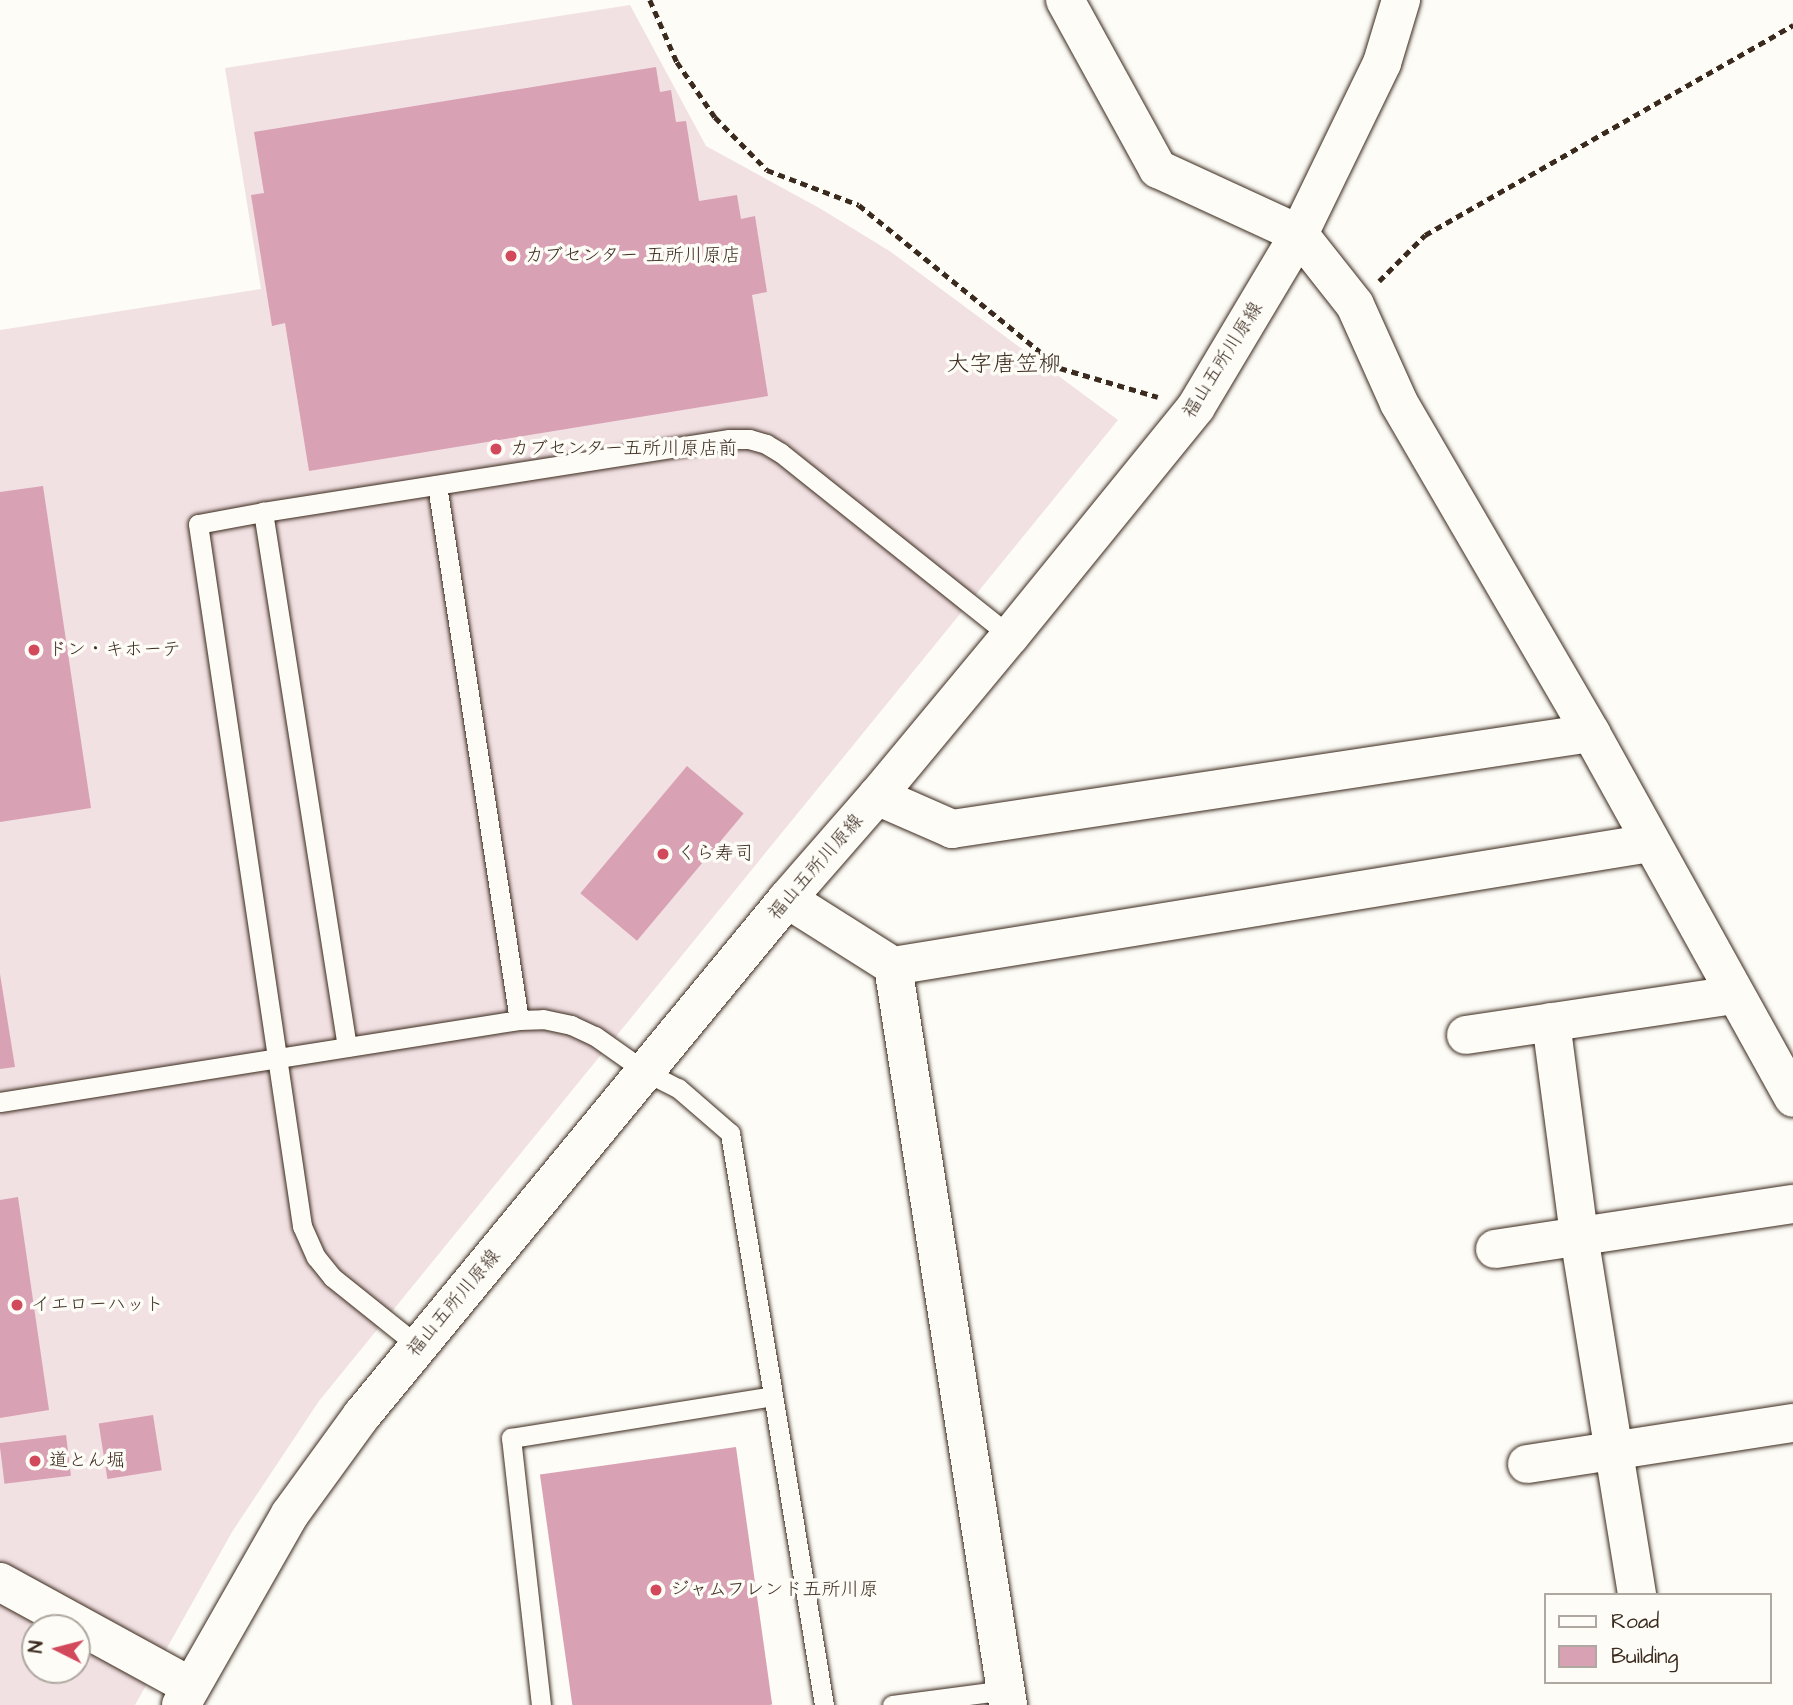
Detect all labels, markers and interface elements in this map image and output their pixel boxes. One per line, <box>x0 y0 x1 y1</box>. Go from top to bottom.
place label: カブセンター 五所川原店 <box>525 245 742 267</box>
marker: カブセンター 五所川原店 <box>503 248 519 264</box>
street label: 福山五所川原線 <box>1178 298 1268 422</box>
district label: 大字唐笠柳 <box>947 350 1061 378</box>
place label: カブセンター五所川原店前 <box>510 438 738 460</box>
marker: カブセンター五所川原店前 <box>488 441 504 457</box>
place label: ドン・キホーテ <box>48 639 181 661</box>
marker: ドン・キホーテ <box>26 642 42 658</box>
street label: 福山五所川原線 <box>764 809 868 925</box>
place label: くら寿司 <box>677 843 753 865</box>
marker: くら寿司 <box>655 846 671 862</box>
street label: 福山五所川原線 <box>403 1245 505 1361</box>
place label: イエローハット <box>31 1294 164 1316</box>
marker: イエローハット <box>9 1297 25 1313</box>
place label: 道とん堀 <box>49 1450 125 1472</box>
marker: 道とん堀 <box>27 1453 43 1469</box>
place label: ジャムフレンド五所川原 <box>670 1579 879 1601</box>
marker: ジャムフレンド五所川原 <box>648 1582 664 1598</box>
legend <box>1545 1593 1772 1684</box>
text: Road <box>1611 1607 1659 1636</box>
north arrow <box>21 1614 91 1684</box>
text: N <box>23 1640 51 1654</box>
text: Building <box>1611 1642 1678 1671</box>

